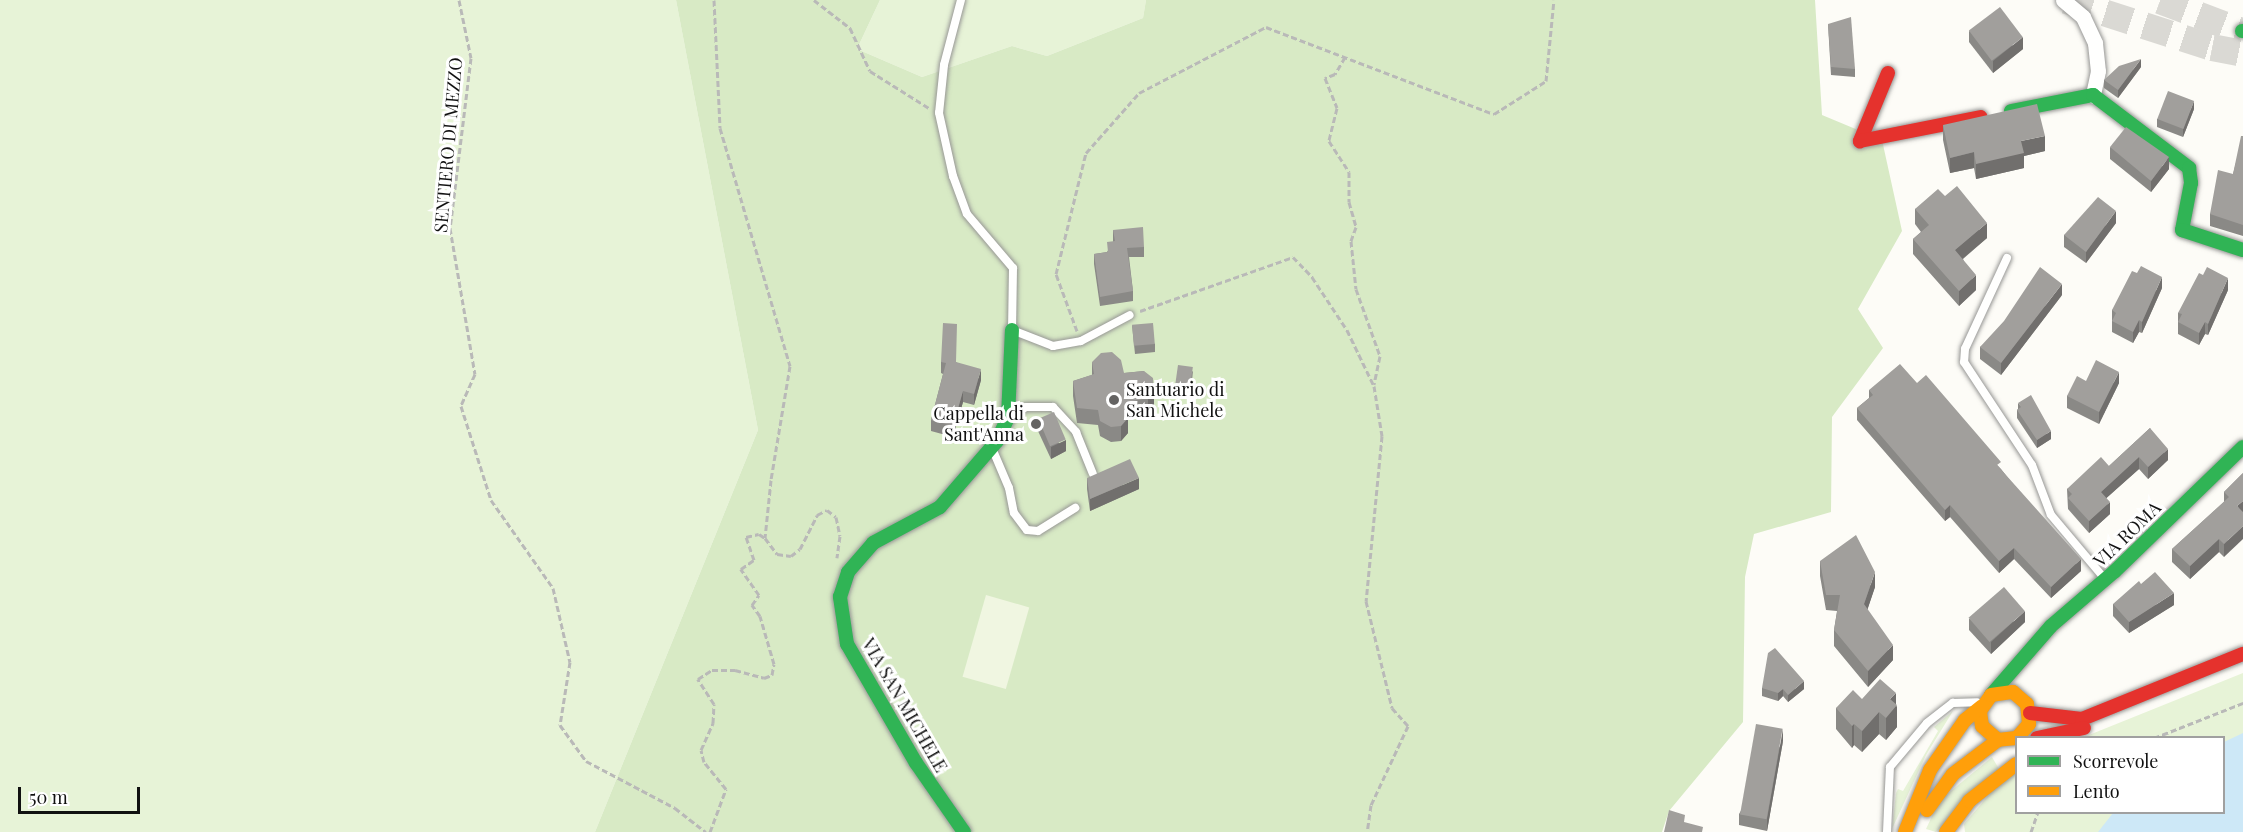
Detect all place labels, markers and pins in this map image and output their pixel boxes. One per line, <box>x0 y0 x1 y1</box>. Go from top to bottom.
place label: Santuario di San Michele <box>1126 379 1225 422</box>
marker: Santuario di San Michele <box>1107 393 1121 407</box>
place label: Cappella di Sant'Anna <box>933 403 1024 446</box>
marker: Cappella di Sant'Anna <box>1029 417 1043 431</box>

